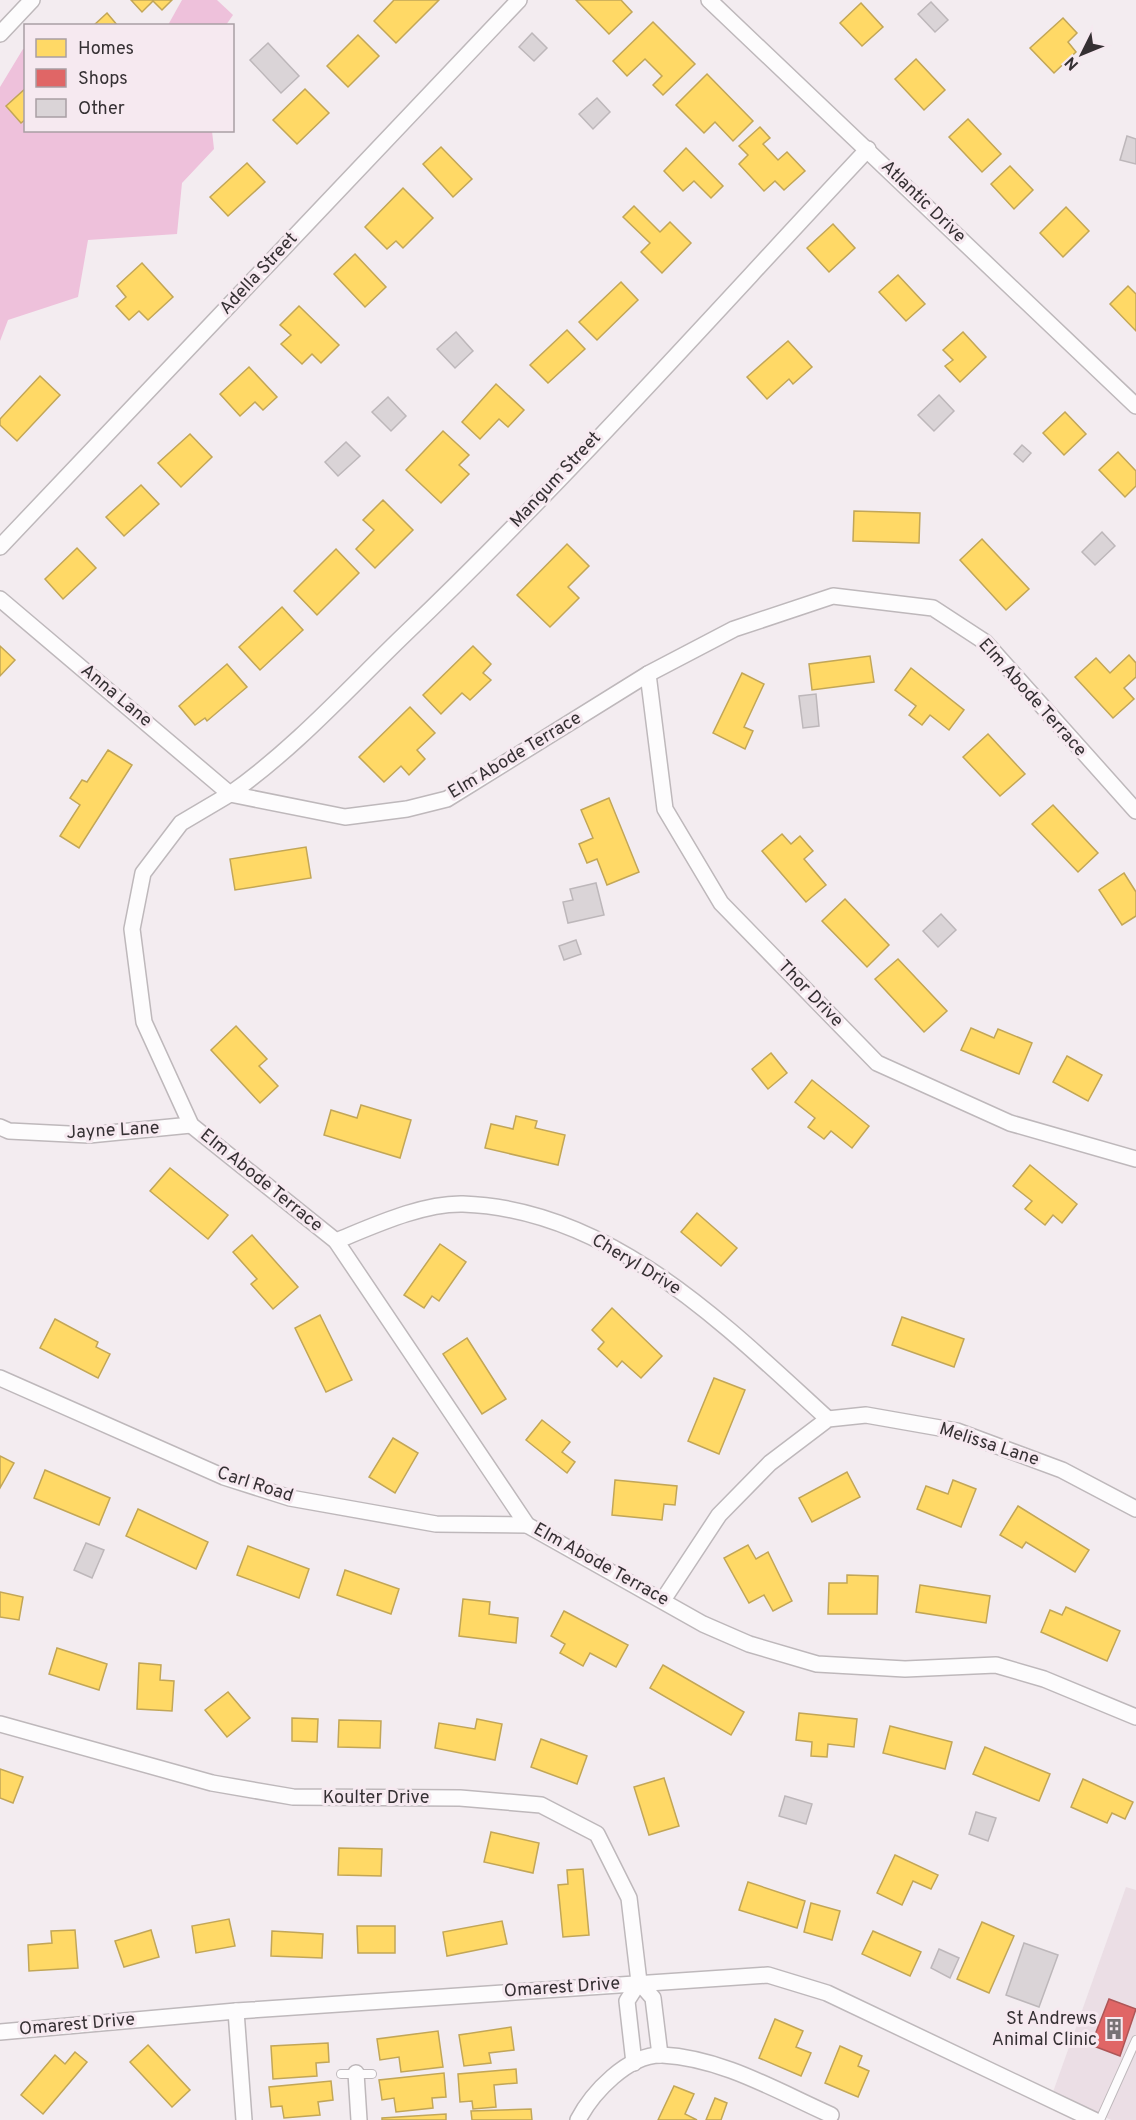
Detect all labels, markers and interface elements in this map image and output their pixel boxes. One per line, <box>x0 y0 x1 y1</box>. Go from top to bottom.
legend <box>24 24 234 132</box>
north arrow <box>1052 24 1112 84</box>
text: Homes <box>78 38 134 61</box>
text: N <box>1061 52 1084 74</box>
text: Shops <box>78 68 128 91</box>
text: Other <box>78 98 125 121</box>
street label: Atlantic Drive <box>876 156 970 248</box>
street label: Adella Street <box>215 228 303 320</box>
street label: Mangum Street <box>505 427 607 533</box>
street label: Elm Abode Terrace <box>973 634 1091 762</box>
street label: Anna Lane <box>76 659 156 733</box>
street label: Elm Abode Terrace <box>444 707 586 805</box>
street label: Thor Drive <box>772 956 848 1032</box>
street label: Jayne Lane <box>66 1117 160 1145</box>
street label: Elm Abode Terrace <box>195 1124 327 1238</box>
street label: Cheryl Drive <box>587 1229 685 1301</box>
street label: Melissa Lane <box>936 1418 1042 1472</box>
street label: Carl Road <box>214 1462 296 1508</box>
street label: Elm Abode Terrace <box>529 1518 673 1612</box>
street label: Koulter Drive <box>323 1787 429 1810</box>
street label: Omarest Drive <box>503 1972 621 2004</box>
street label: Omarest Drive <box>18 2008 136 2042</box>
place label: St Andrews Animal Clinic <box>992 2008 1097 2052</box>
building icon: St Andrews Animal Clinic <box>1102 2017 1126 2041</box>

